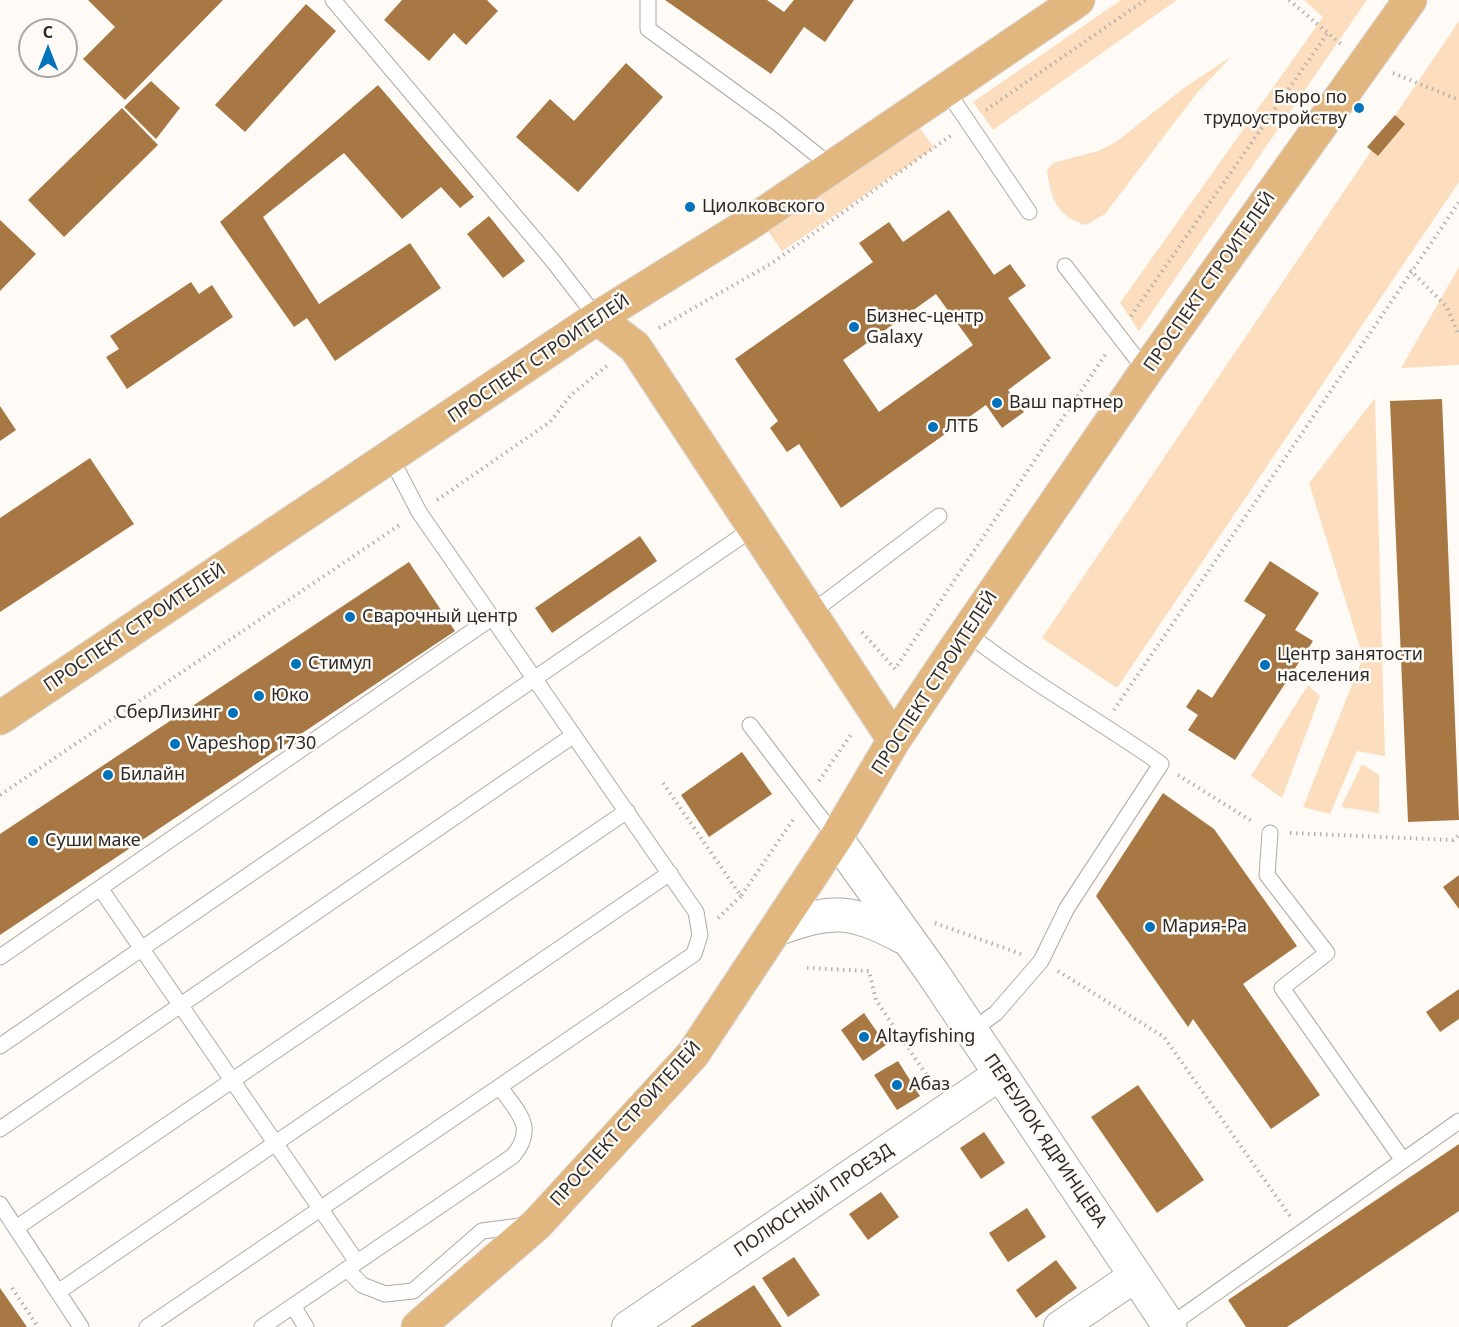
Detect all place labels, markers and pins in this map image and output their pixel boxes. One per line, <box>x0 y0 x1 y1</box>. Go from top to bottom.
place label: Бюро по трудоустройству <box>1204 87 1347 130</box>
marker: Бюро по трудоустройству <box>1352 101 1366 115</box>
place label: Циолковского <box>702 196 825 218</box>
marker: Циолковского <box>683 200 697 214</box>
place label: Бизнес-центр Galaxy <box>866 306 984 348</box>
marker: Бизнес-центр Galaxy <box>847 320 861 334</box>
place label: Ваш партнер <box>1009 392 1123 414</box>
marker: Ваш партнер <box>990 396 1004 410</box>
place label: ЛТБ <box>945 416 979 438</box>
marker: ЛТБ <box>926 420 940 434</box>
place label: Сварочный центр <box>362 606 518 628</box>
marker: Сварочный центр <box>343 610 357 624</box>
place label: Центр занятости населения <box>1277 644 1423 686</box>
place label: Стимул <box>308 653 372 675</box>
marker: Стимул <box>289 657 303 671</box>
marker: Центр занятости населения <box>1258 658 1272 672</box>
place label: Юко <box>271 685 309 707</box>
marker: Юко <box>252 689 266 703</box>
place label: СберЛизинг <box>115 702 221 724</box>
marker: СберЛизинг <box>226 706 240 720</box>
place label: Vapeshop 1730 <box>187 733 316 755</box>
marker: Vapeshop 1730 <box>168 737 182 751</box>
place label: Билайн <box>120 764 185 786</box>
marker: Билайн <box>101 768 115 782</box>
place label: Суши маке <box>45 830 141 852</box>
marker: Суши маке <box>26 834 40 848</box>
place label: Мария-Ра <box>1162 916 1247 938</box>
marker: Мария-Ра <box>1143 920 1157 934</box>
place label: Altayfishing <box>876 1026 975 1048</box>
marker: Altayfishing <box>857 1030 871 1044</box>
place label: Абаз <box>909 1074 950 1096</box>
marker: Абаз <box>890 1078 904 1092</box>

